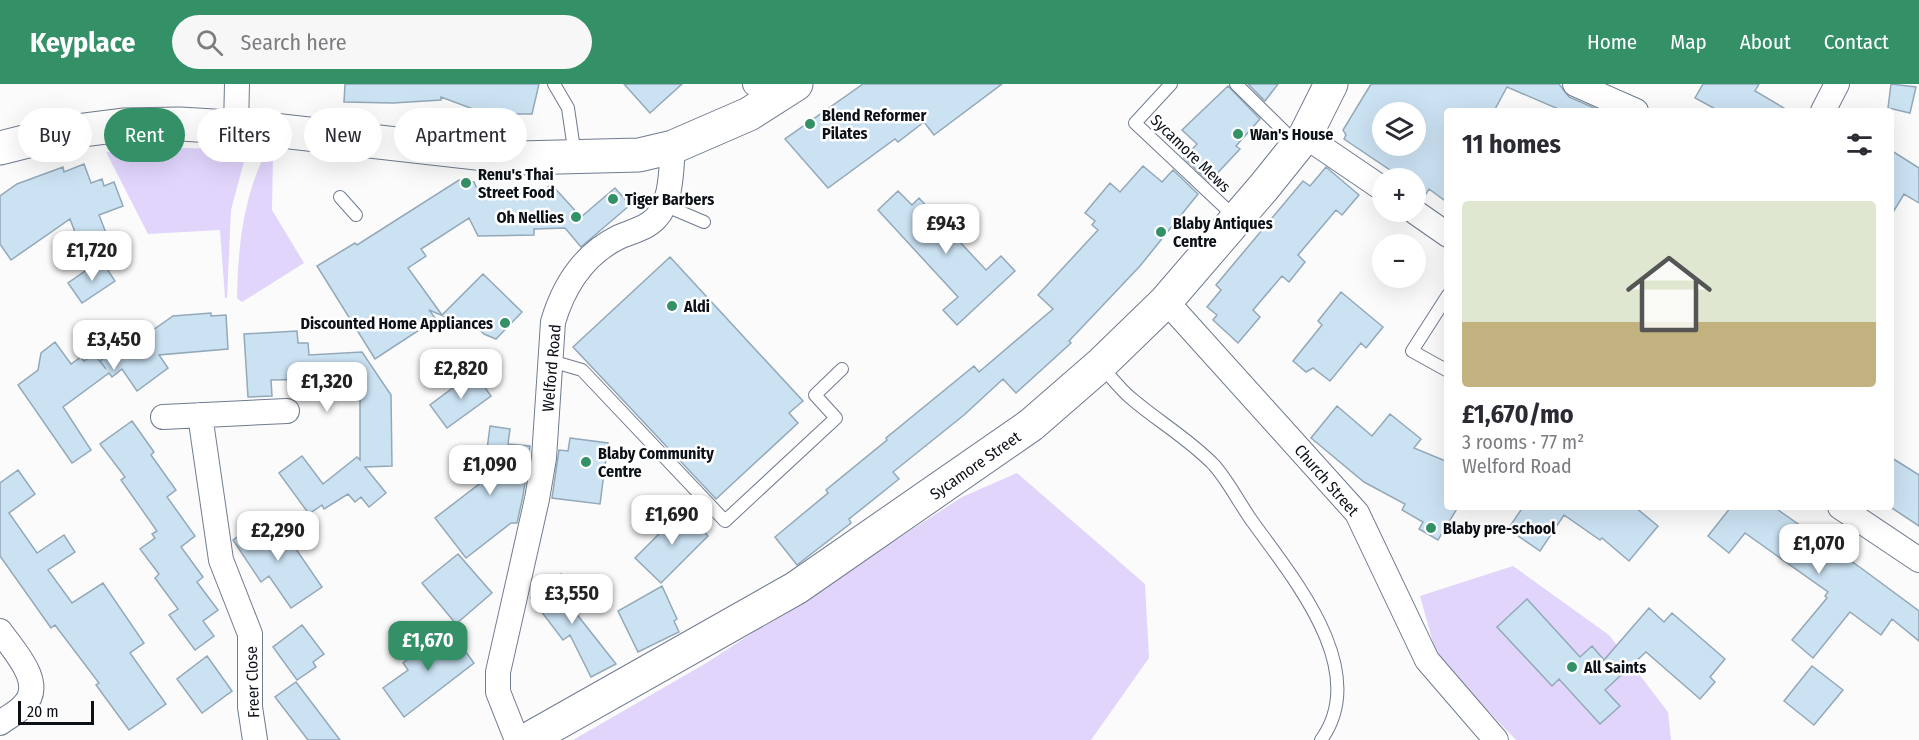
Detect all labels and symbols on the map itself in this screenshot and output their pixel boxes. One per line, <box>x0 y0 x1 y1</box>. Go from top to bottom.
place label: Blend Reformer Pilates <box>822 106 926 143</box>
street label: Sycamore Mews <box>1147 111 1235 196</box>
marker: Blend Reformer Pilates <box>803 117 817 131</box>
place label: Wan's House <box>1250 125 1333 144</box>
marker: Wan's House <box>1231 127 1245 141</box>
place label: Renu's Thai Street Food <box>478 165 555 202</box>
marker: Renu's Thai Street Food <box>459 176 473 190</box>
place label: Tiger Barbers <box>625 190 714 209</box>
marker: Tiger Barbers <box>606 192 620 206</box>
pin: £943 <box>910 204 982 255</box>
place label: Oh Nellies <box>497 208 564 227</box>
marker: Oh Nellies <box>569 210 583 224</box>
place label: Blaby Antiques Centre <box>1173 214 1273 251</box>
marker: Blaby Antiques Centre <box>1154 225 1168 239</box>
pin: £1,720 <box>43 231 141 282</box>
place label: Aldi <box>683 297 710 316</box>
marker: Aldi <box>665 299 679 313</box>
place label: Discounted Home Appliances <box>300 314 493 333</box>
marker: Discounted Home Appliances <box>498 316 512 330</box>
pin: £3,450 <box>65 320 163 371</box>
street label: Welford Road <box>538 324 565 413</box>
pin: £2,820 <box>412 349 510 400</box>
pin: £1,320 <box>278 362 376 413</box>
street label: Sycamore Street <box>926 427 1025 504</box>
street label: Church Street <box>1290 441 1363 520</box>
place label: Blaby Community Centre <box>598 444 714 481</box>
pin: £1,090 <box>441 445 539 496</box>
marker: Blaby Community Centre <box>579 455 593 469</box>
pin: £1,690 <box>623 495 721 546</box>
pin: £2,290 <box>229 511 327 562</box>
place label: Blaby pre-school <box>1443 519 1556 538</box>
marker: Blaby pre-school <box>1424 521 1438 535</box>
pin: £1,070 <box>1770 524 1868 575</box>
pin: £3,550 <box>523 574 621 625</box>
pin: £1,670 <box>379 621 477 672</box>
street label: Freer Close <box>242 646 263 718</box>
place label: All Saints <box>1583 658 1646 677</box>
marker: All Saints <box>1565 660 1579 674</box>
scale bar <box>18 698 94 726</box>

